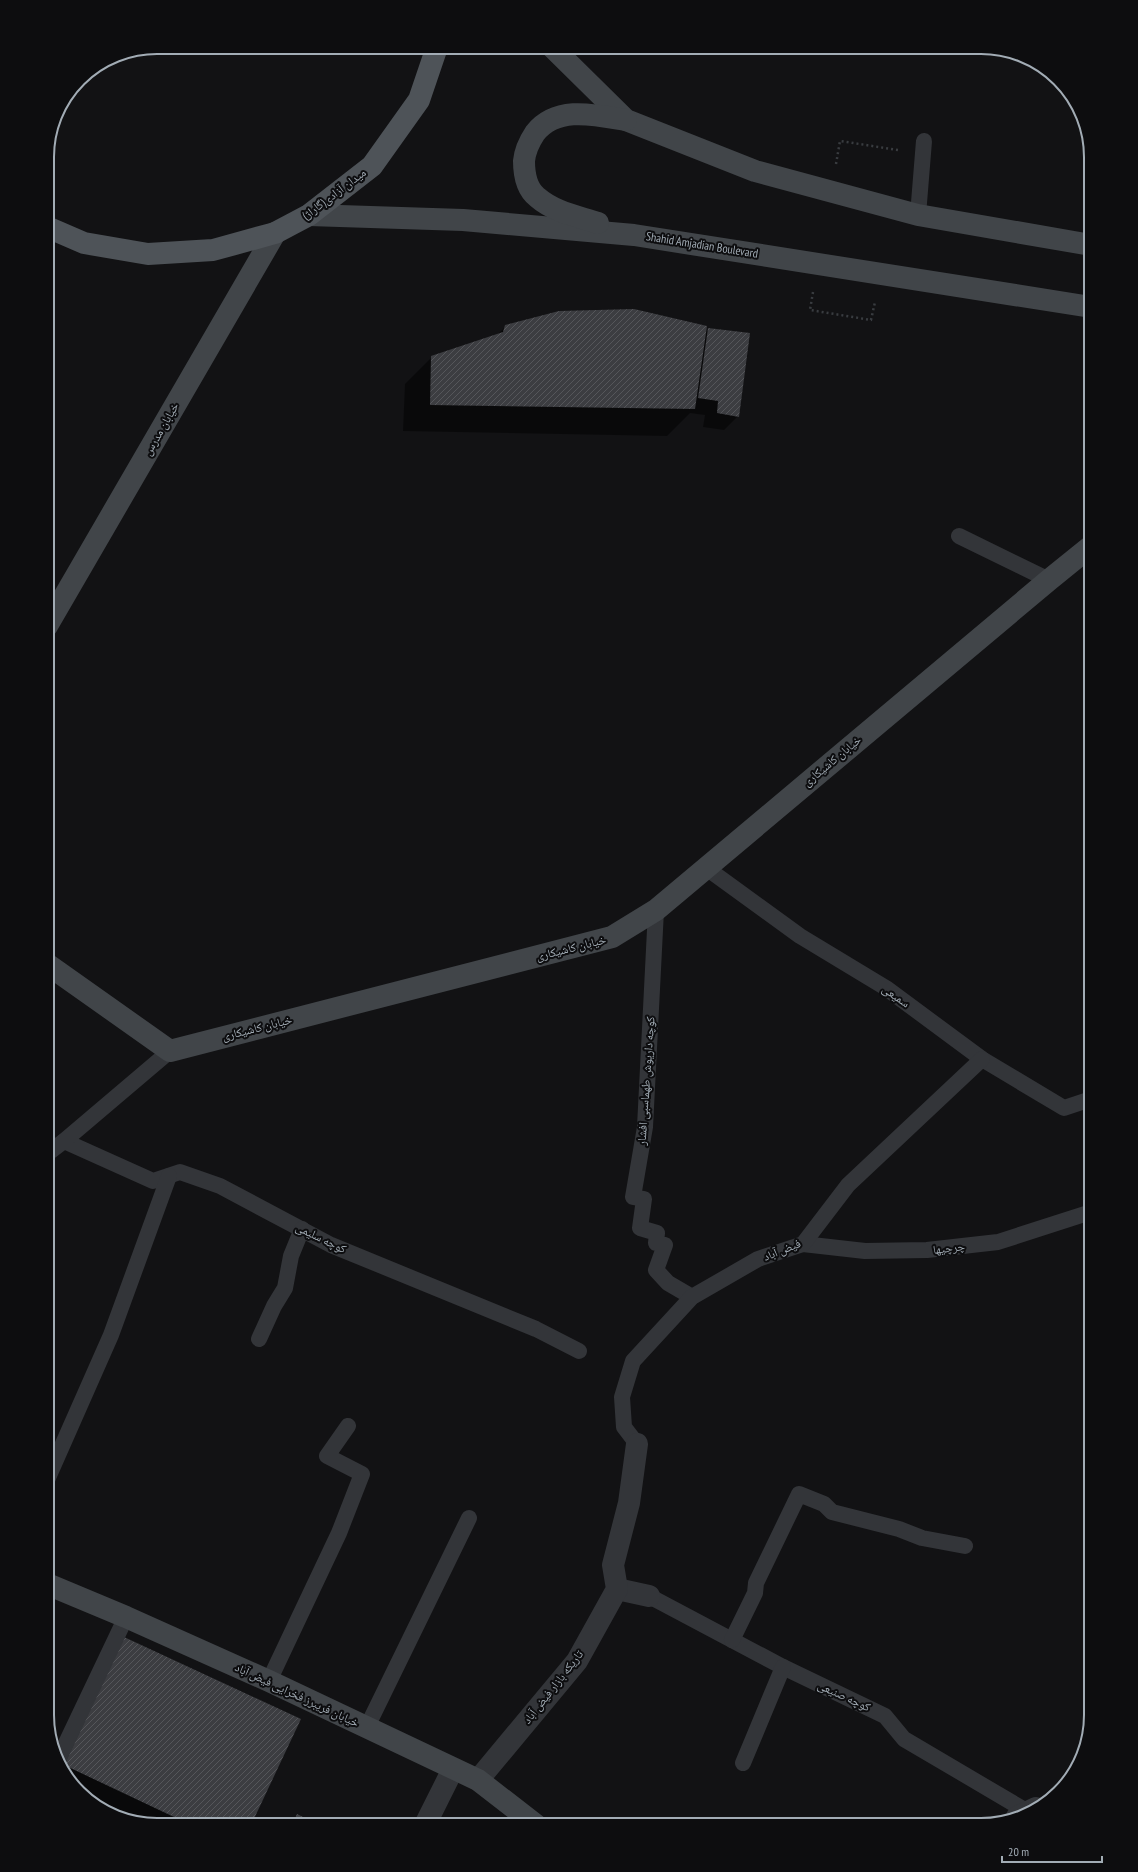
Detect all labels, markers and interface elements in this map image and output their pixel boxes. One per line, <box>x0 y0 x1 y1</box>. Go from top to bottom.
street label: میدان آزادی(گاراژ) <box>299 165 369 223</box>
street label: Shahid Amjadian Boulevard <box>645 228 759 261</box>
street label: خیابان مدرس <box>139 399 182 458</box>
street label: خیابان کاشیکاری <box>799 732 864 790</box>
street label: خیابان کاشیکاری <box>534 931 608 964</box>
street label: سمیعی <box>879 981 913 1011</box>
street label: خیابان کاشیکاری <box>220 1011 294 1044</box>
street label: کوچه داریوش طهماسبی افشار <box>633 1016 658 1147</box>
street label: کوچه سلیمی <box>293 1219 349 1256</box>
street label: فیض آباد <box>761 1235 803 1264</box>
street label: چرچیها <box>932 1238 966 1257</box>
street label: تاریکه بازار فیض آباد <box>519 1646 587 1727</box>
street label: خیابان فریبرز فخرایی فیض آباد <box>233 1659 362 1730</box>
street label: کوچه صنیعی <box>815 1677 873 1715</box>
scale bar <box>1002 1838 1102 1864</box>
text: 20 m <box>1008 1844 1029 1859</box>

